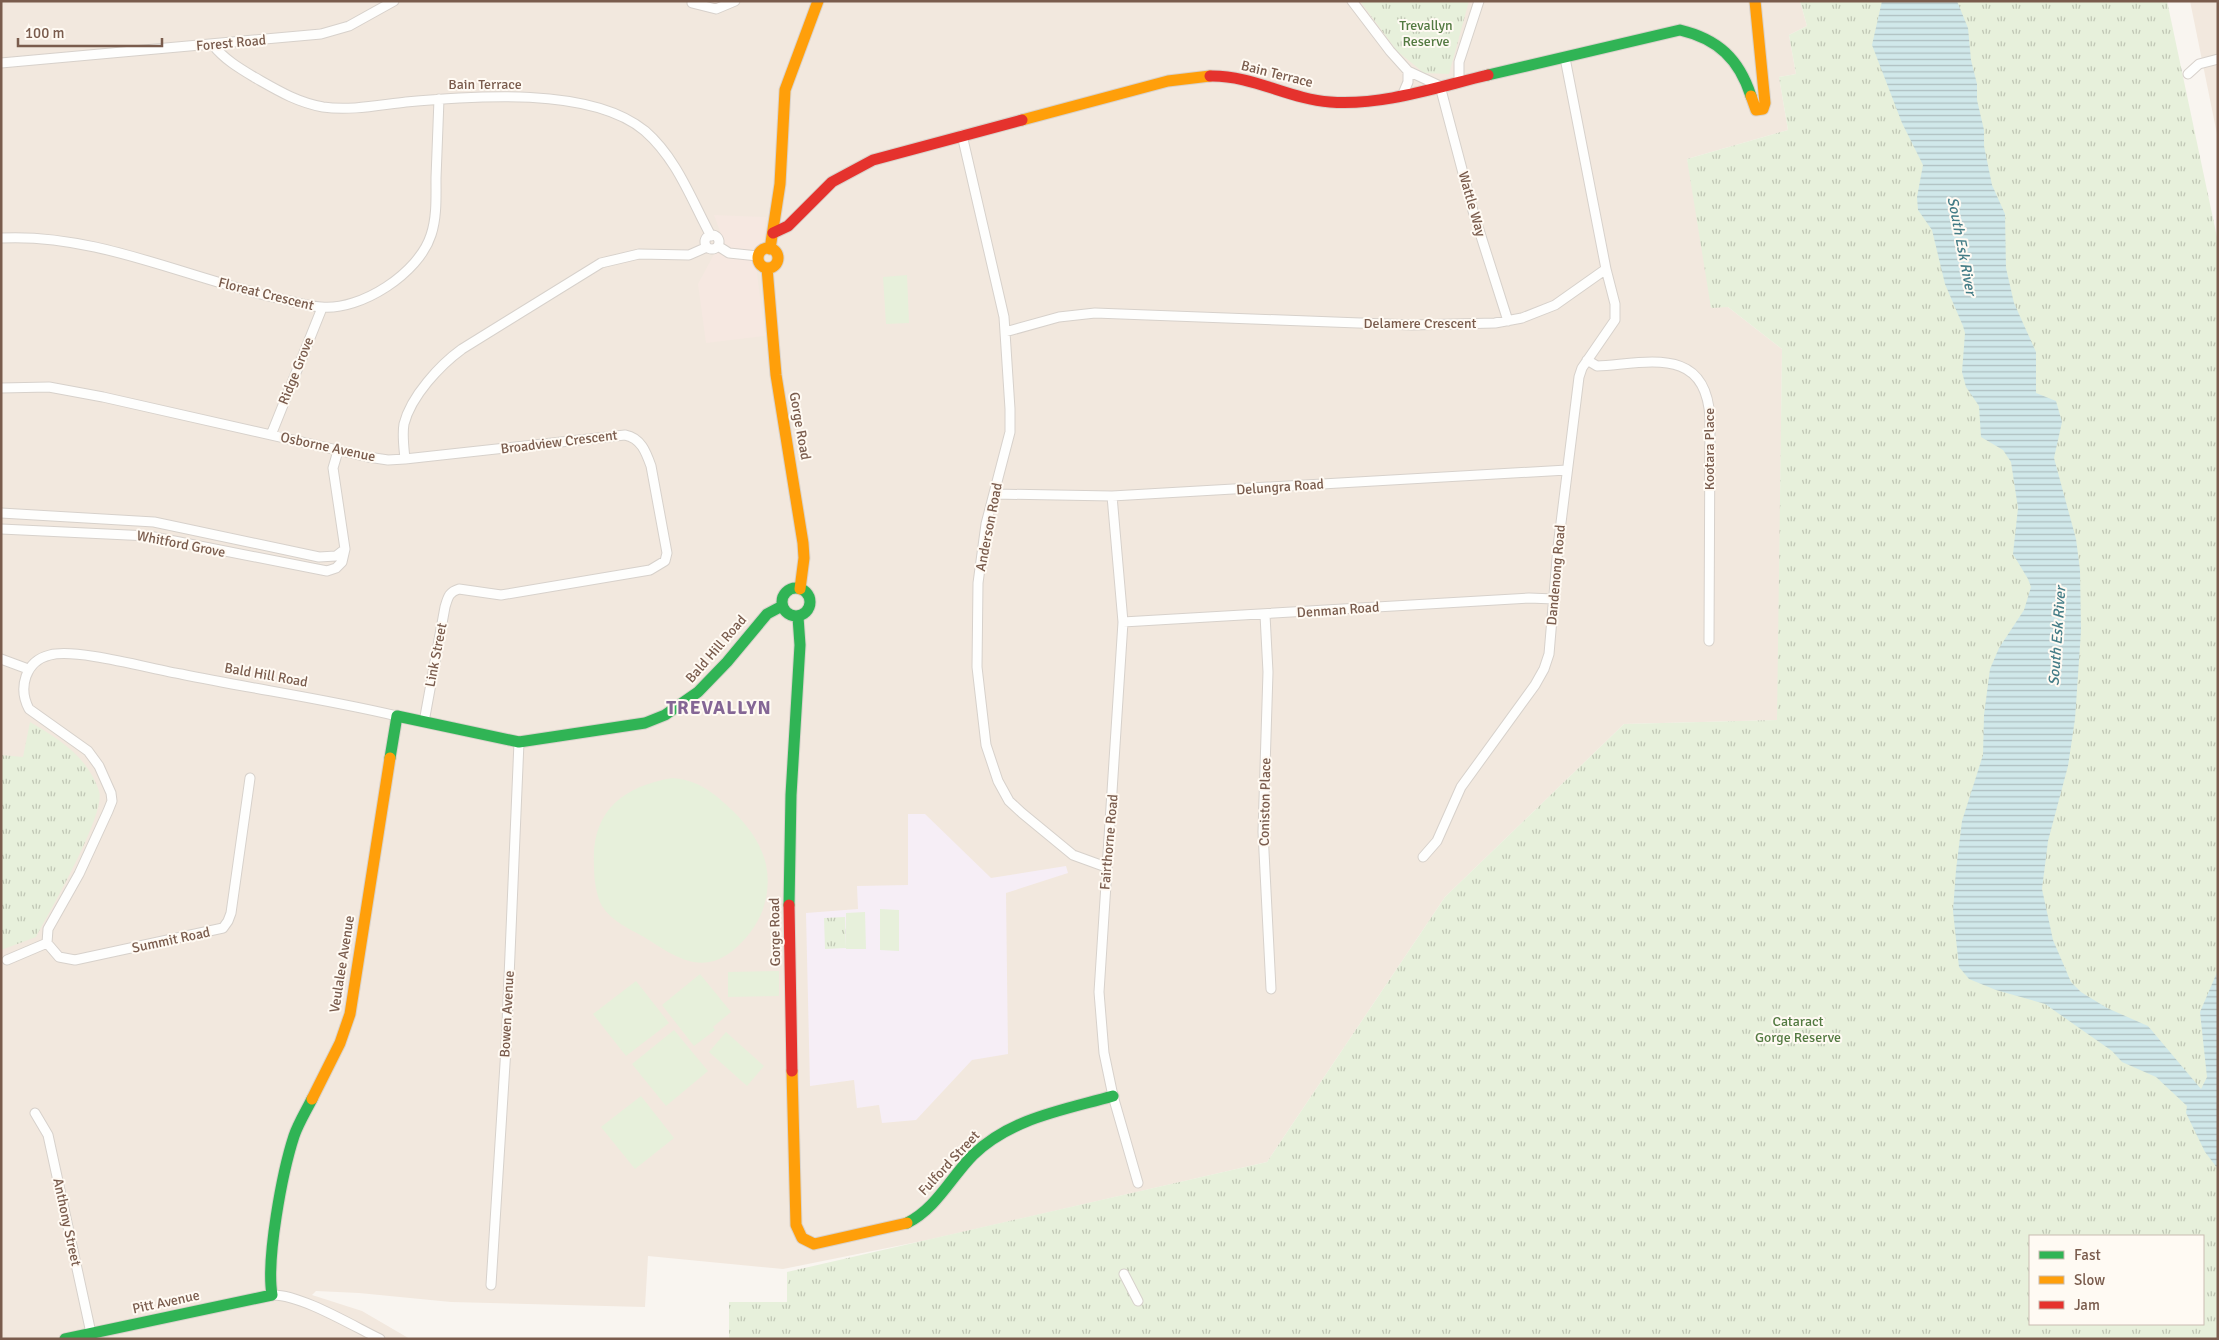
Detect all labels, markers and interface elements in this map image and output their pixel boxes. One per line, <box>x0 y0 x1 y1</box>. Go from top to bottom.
scale bar <box>18 15 161 47</box>
park label: Trevallyn Reserve <box>1399 17 1453 50</box>
text: 100 m <box>25 24 65 42</box>
street label: Forest Road <box>195 31 267 55</box>
street label: Bain Terrace <box>1239 57 1315 91</box>
street label: Bain Terrace <box>448 76 522 93</box>
street label: Wattle Way <box>1455 169 1490 239</box>
water label: South Esk River <box>1944 195 1981 299</box>
street label: Floreat Crescent <box>216 274 316 314</box>
street label: Delamere Crescent <box>1363 315 1477 332</box>
street label: Ridge Grove <box>275 335 317 407</box>
street label: Gorge Road <box>786 391 814 461</box>
street label: Kootara Place <box>1701 408 1718 490</box>
street label: Broadview Crescent <box>500 426 618 458</box>
street label: Osborne Avenue <box>279 429 377 465</box>
street label: Delungra Road <box>1236 475 1324 499</box>
street label: Anderson Road <box>972 481 1006 573</box>
street label: Dandenong Road <box>1543 524 1569 626</box>
street label: Whitford Grove <box>135 527 227 561</box>
water label: South Esk River <box>2045 583 2070 686</box>
street label: Denman Road <box>1296 599 1380 621</box>
street label: Bald Hill Road <box>682 612 750 686</box>
street label: Link Street <box>421 621 451 689</box>
street label: Bald Hill Road <box>223 659 309 691</box>
district label: TREVALLYN <box>666 696 772 720</box>
street label: Coniston Place <box>1256 758 1274 846</box>
street label: Fairthorne Road <box>1096 794 1122 890</box>
street label: Gorge Road <box>766 897 784 967</box>
street label: Veulalee Avenue <box>326 914 358 1014</box>
street label: Summit Road <box>130 923 212 957</box>
street label: Bowen Avenue <box>496 970 518 1058</box>
park label: Cataract Gorge Reserve <box>1755 1013 1841 1046</box>
street label: Fulford Street <box>915 1127 983 1199</box>
street label: Anthony Street <box>49 1176 85 1268</box>
legend <box>2029 1235 2204 1325</box>
text: Fast <box>2074 1246 2101 1264</box>
text: Slow <box>2074 1271 2105 1289</box>
street label: Pitt Avenue <box>131 1287 201 1317</box>
text: Jam <box>2074 1296 2100 1314</box>

